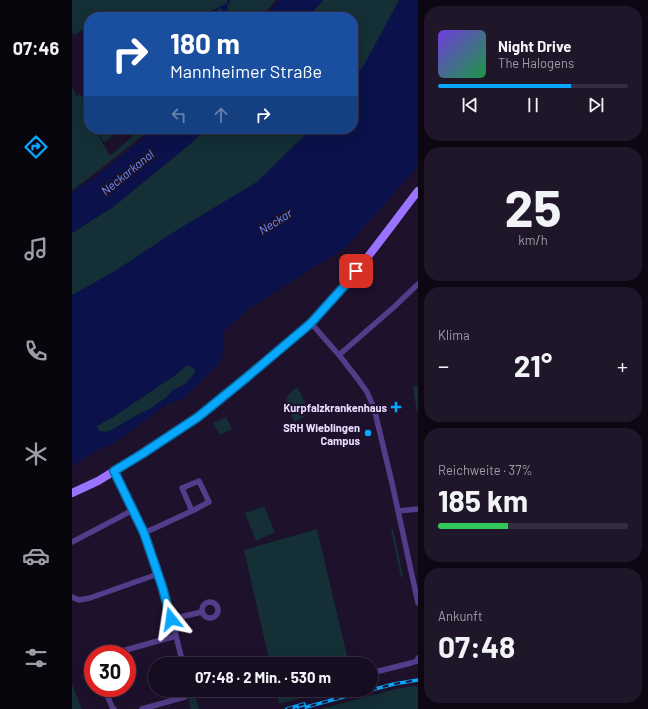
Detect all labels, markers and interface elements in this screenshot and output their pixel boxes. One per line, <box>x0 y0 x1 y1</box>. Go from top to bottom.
text: 180 m <box>170 26 240 60</box>
icon: right <box>104 28 156 80</box>
text: 07:46 <box>13 37 59 59</box>
text: Night Drive <box>498 37 571 55</box>
text: The Halogens <box>498 55 574 71</box>
text: Mannheimer Straße <box>170 60 322 82</box>
icon: previous <box>459 94 481 116</box>
icon: pause <box>522 94 544 116</box>
icon: next <box>585 94 607 116</box>
icon: left <box>168 104 190 126</box>
icon: ahead <box>210 104 232 126</box>
icon: right <box>252 104 274 126</box>
icon: directions <box>22 133 50 161</box>
water label: Neckarkanal <box>98 146 156 197</box>
text: 25 <box>504 175 562 237</box>
water label: Neckar <box>256 205 295 237</box>
text: km/h <box>518 232 548 248</box>
icon: music <box>22 235 50 263</box>
pin <box>339 254 373 288</box>
icon: arrive <box>345 260 367 282</box>
text: Klima <box>438 327 470 343</box>
icon: phone <box>22 337 50 365</box>
text: 21° <box>514 347 552 383</box>
text: − <box>438 352 449 378</box>
text: + <box>617 352 628 378</box>
place label: Kurpfalzkrankenhaus <box>283 401 387 414</box>
marker: Kurpfalzkrankenhaus <box>390 401 402 413</box>
place label: SRH Wieblingen Campus <box>283 421 360 447</box>
marker: SRH Wieblingen Campus <box>363 428 373 438</box>
icon: climate <box>22 440 50 468</box>
text: Reichweite · 37% <box>438 462 532 478</box>
text: 185 km <box>438 482 528 518</box>
icon: car <box>22 542 50 570</box>
position arrow <box>150 598 192 640</box>
text: Ankunft <box>438 608 483 624</box>
text: 07:48 <box>438 628 515 664</box>
icon: filters <box>22 644 50 672</box>
speed limit sign: 30 <box>84 645 136 697</box>
text: 07:48 · 2 Min. · 530 m <box>195 668 331 686</box>

